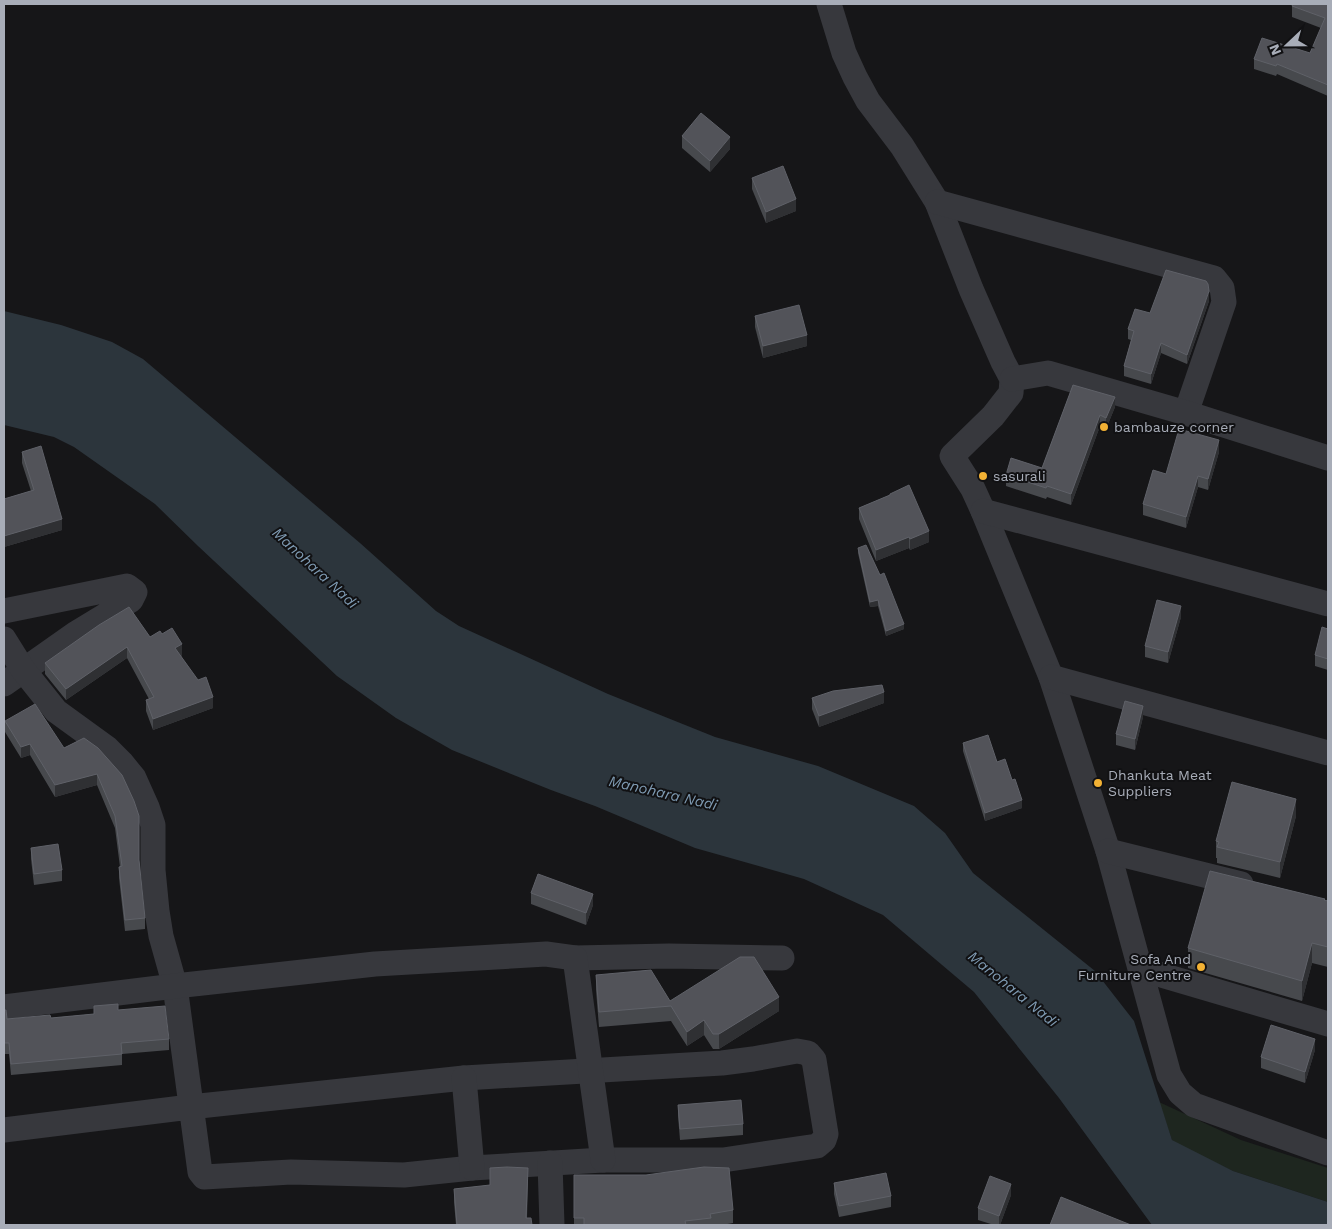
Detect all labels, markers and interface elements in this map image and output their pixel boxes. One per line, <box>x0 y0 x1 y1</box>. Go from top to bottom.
north arrow <box>1262 20 1312 70</box>
text: N <box>1266 42 1284 58</box>
place label: bambauze corner <box>1114 419 1234 435</box>
marker: bambauze corner <box>1098 421 1110 433</box>
place label: sasurali <box>993 468 1046 484</box>
marker: sasurali <box>977 470 989 482</box>
water label: Manohara Nadi <box>268 524 362 613</box>
place label: Dhankuta Meat Suppliers <box>1108 767 1212 799</box>
water label: Manohara Nadi <box>607 772 720 814</box>
marker: Dhankuta Meat Suppliers <box>1092 777 1104 789</box>
water label: Manohara Nadi <box>964 947 1062 1031</box>
place label: Sofa And Furniture Centre <box>1078 951 1191 983</box>
marker: Sofa And Furniture Centre <box>1195 961 1207 973</box>

